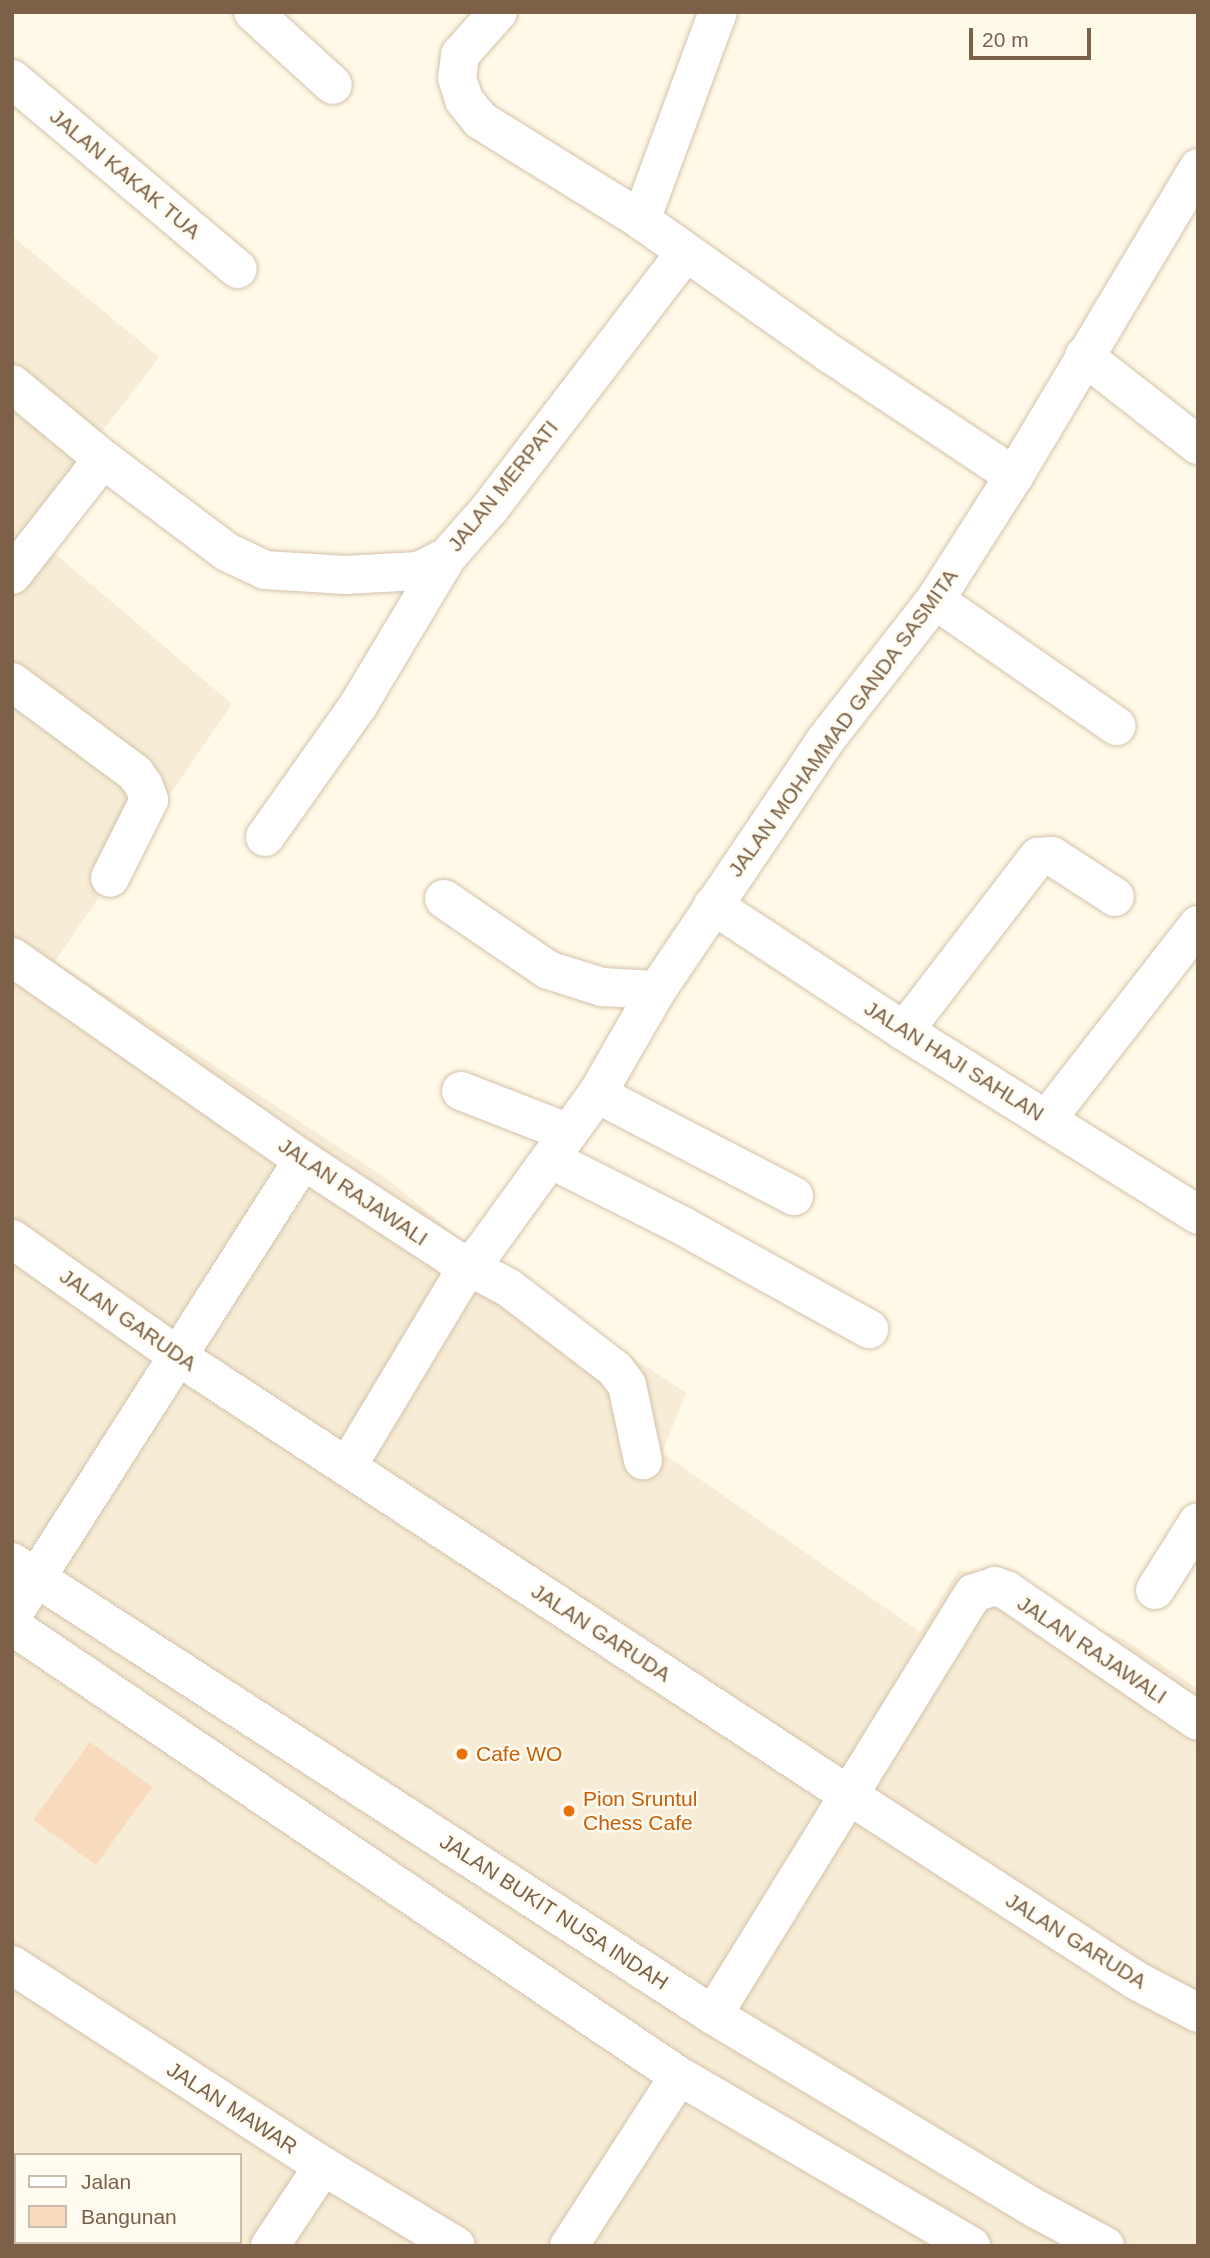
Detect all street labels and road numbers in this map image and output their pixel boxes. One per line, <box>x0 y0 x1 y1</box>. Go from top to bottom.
street label: JALAN KAKAK TUA <box>44 104 206 244</box>
street label: JALAN MERPATI <box>442 415 564 557</box>
street label: JALAN MOHAMMAD GANDA SASMITA <box>723 564 963 882</box>
street label: JALAN HAJI SAHLAN <box>860 996 1048 1126</box>
street label: JALAN RAJAWALI <box>274 1133 432 1251</box>
street label: JALAN GARUDA <box>55 1263 201 1377</box>
street label: JALAN GARUDA <box>527 1579 675 1687</box>
street label: JALAN RAJAWALI <box>1013 1591 1171 1709</box>
street label: JALAN BUKIT NUSA INDAH <box>435 1828 673 1996</box>
street label: JALAN GARUDA <box>1001 1888 1151 1994</box>
street label: JALAN MAWAR <box>162 2057 302 2159</box>

